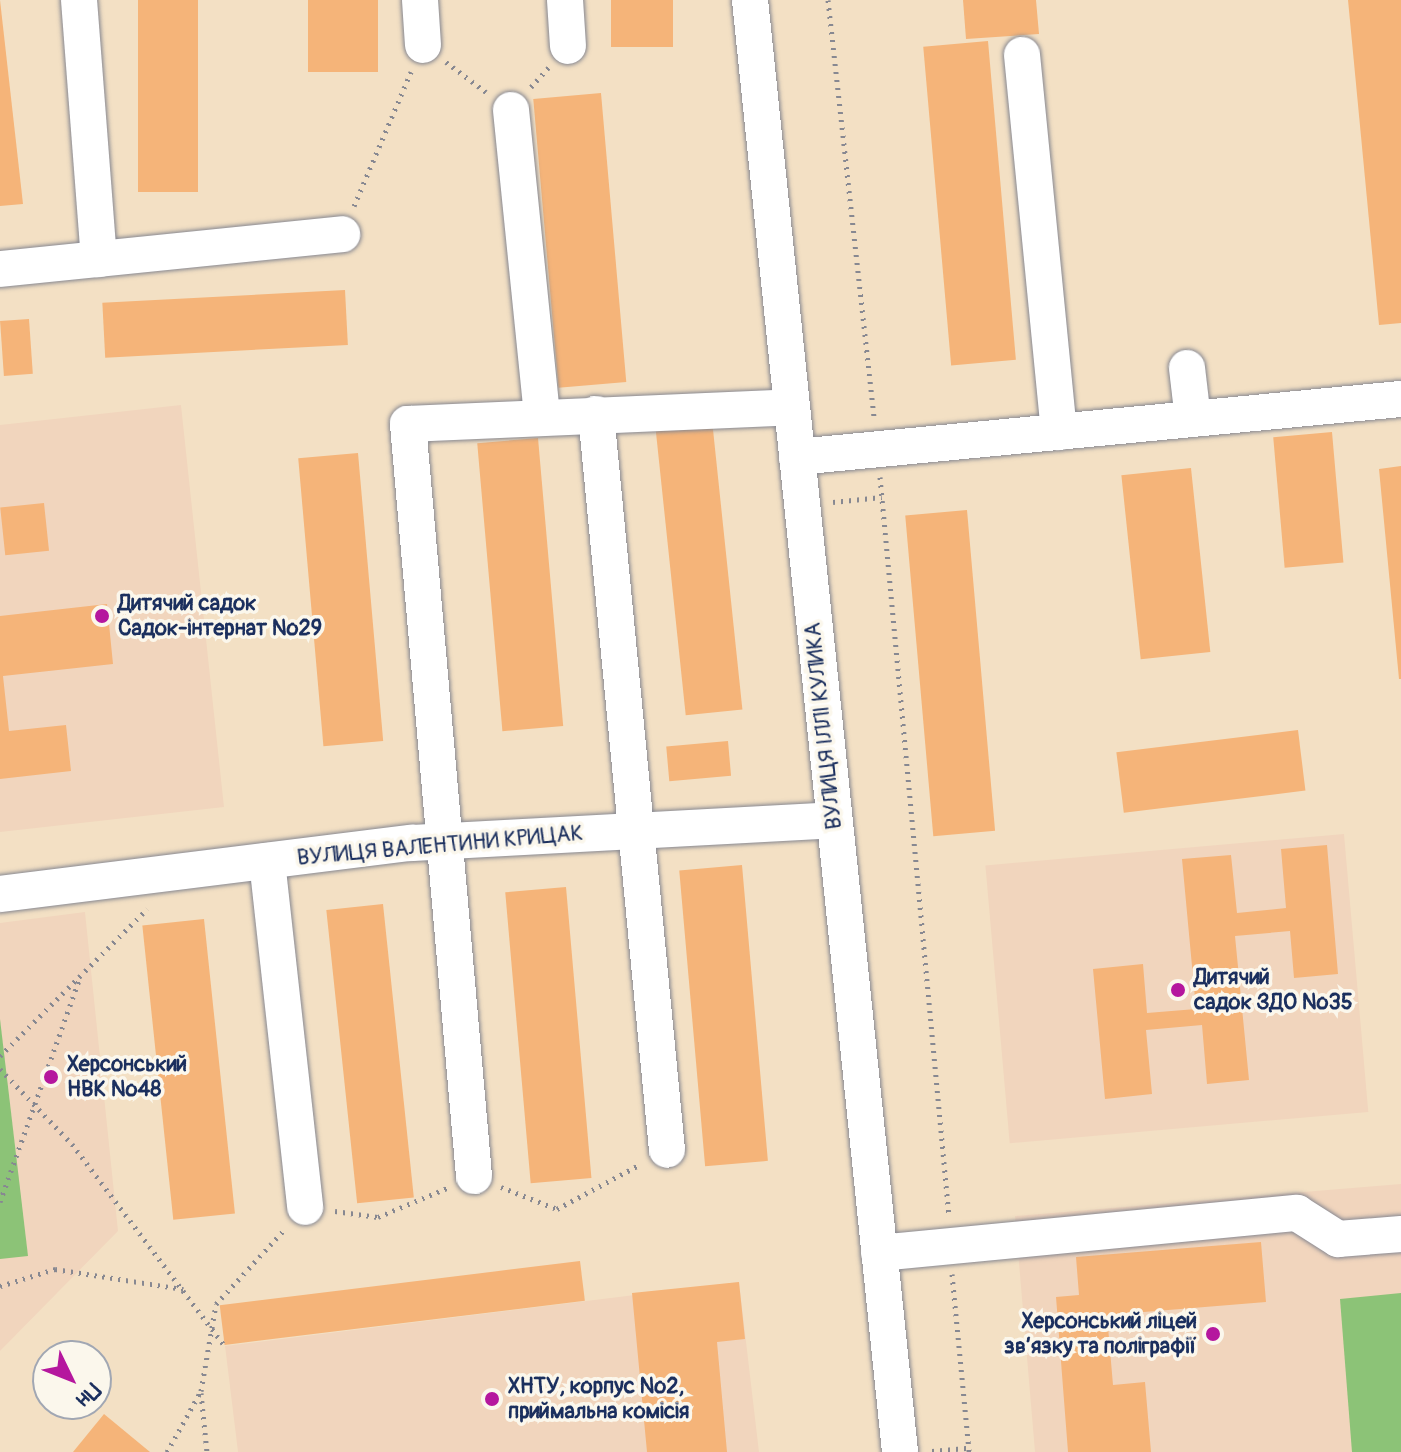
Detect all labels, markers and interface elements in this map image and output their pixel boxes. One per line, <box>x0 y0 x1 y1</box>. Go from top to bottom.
place label: Дитячий садок Садок-інтернат №29 <box>118 590 322 642</box>
marker: Дитячий садок Садок-інтернат №29 <box>93 607 111 625</box>
street label: ВУЛИЦЯ ІЛЛІ КУЛИКА <box>800 621 848 831</box>
street label: ВУЛИЦЯ ВАЛЕНТИНИ КРИЦАК <box>296 820 584 872</box>
place label: Дитячий садок ЗДО №35 <box>1194 964 1353 1016</box>
marker: Дитячий садок ЗДО №35 <box>1169 981 1187 999</box>
place label: Херсонський НВК №48 <box>67 1051 187 1102</box>
marker: Херсонський НВК №48 <box>42 1068 60 1086</box>
place label: Херсонський ліцей зв’язку та поліграфії <box>1004 1308 1197 1360</box>
marker: Херсонський ліцей зв’язку та поліграфії <box>1204 1325 1222 1343</box>
north arrow <box>32 1340 112 1420</box>
place label: ХНТУ, корпус №2, приймальна комісія <box>508 1373 689 1424</box>
text: Пн <box>70 1377 107 1413</box>
marker: ХНТУ, корпус №2, приймальна комісія <box>483 1390 501 1408</box>

